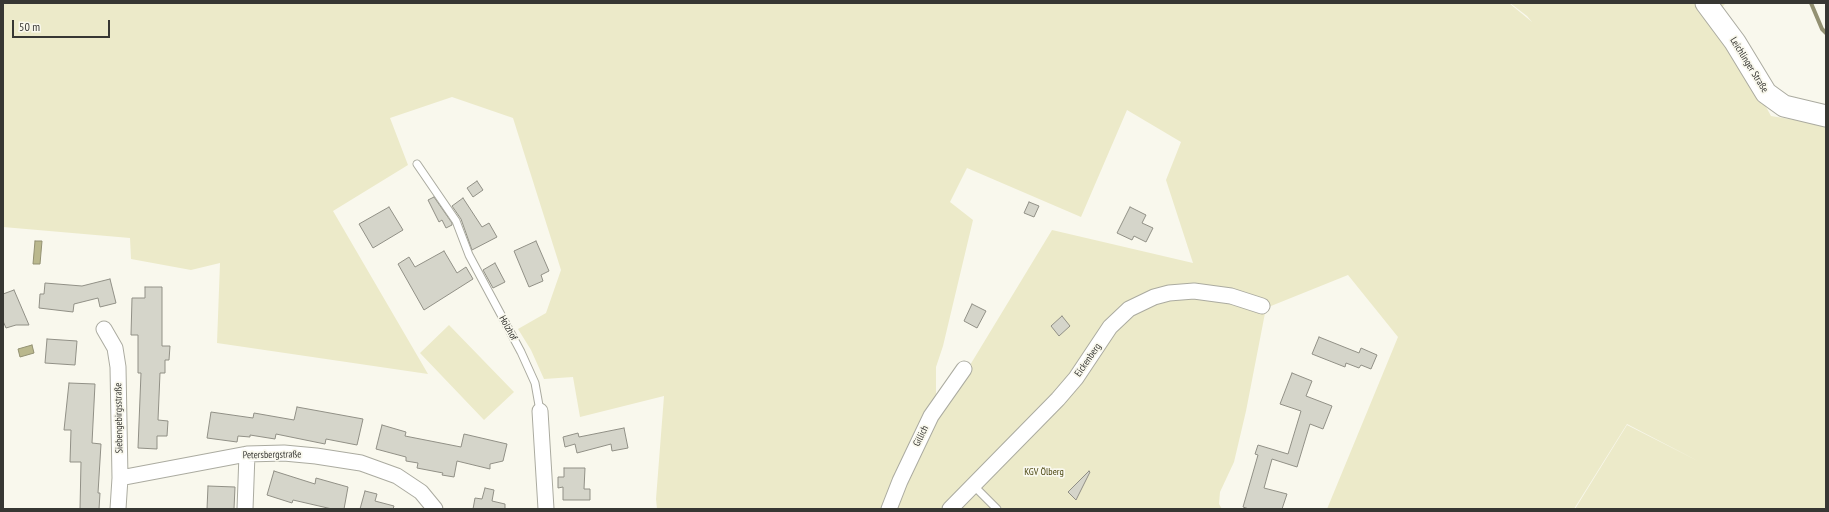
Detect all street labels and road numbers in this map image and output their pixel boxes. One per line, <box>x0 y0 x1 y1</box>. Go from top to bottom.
street label: Leichlinger Straße <box>1727 35 1771 95</box>
street label: Holzhof <box>496 313 520 343</box>
street label: Eickenberg <box>1072 341 1104 379</box>
street label: Siebengebirgsstraße <box>112 383 126 453</box>
street label: Gillich <box>911 424 931 448</box>
street label: Petersbergstraße <box>243 448 301 462</box>

